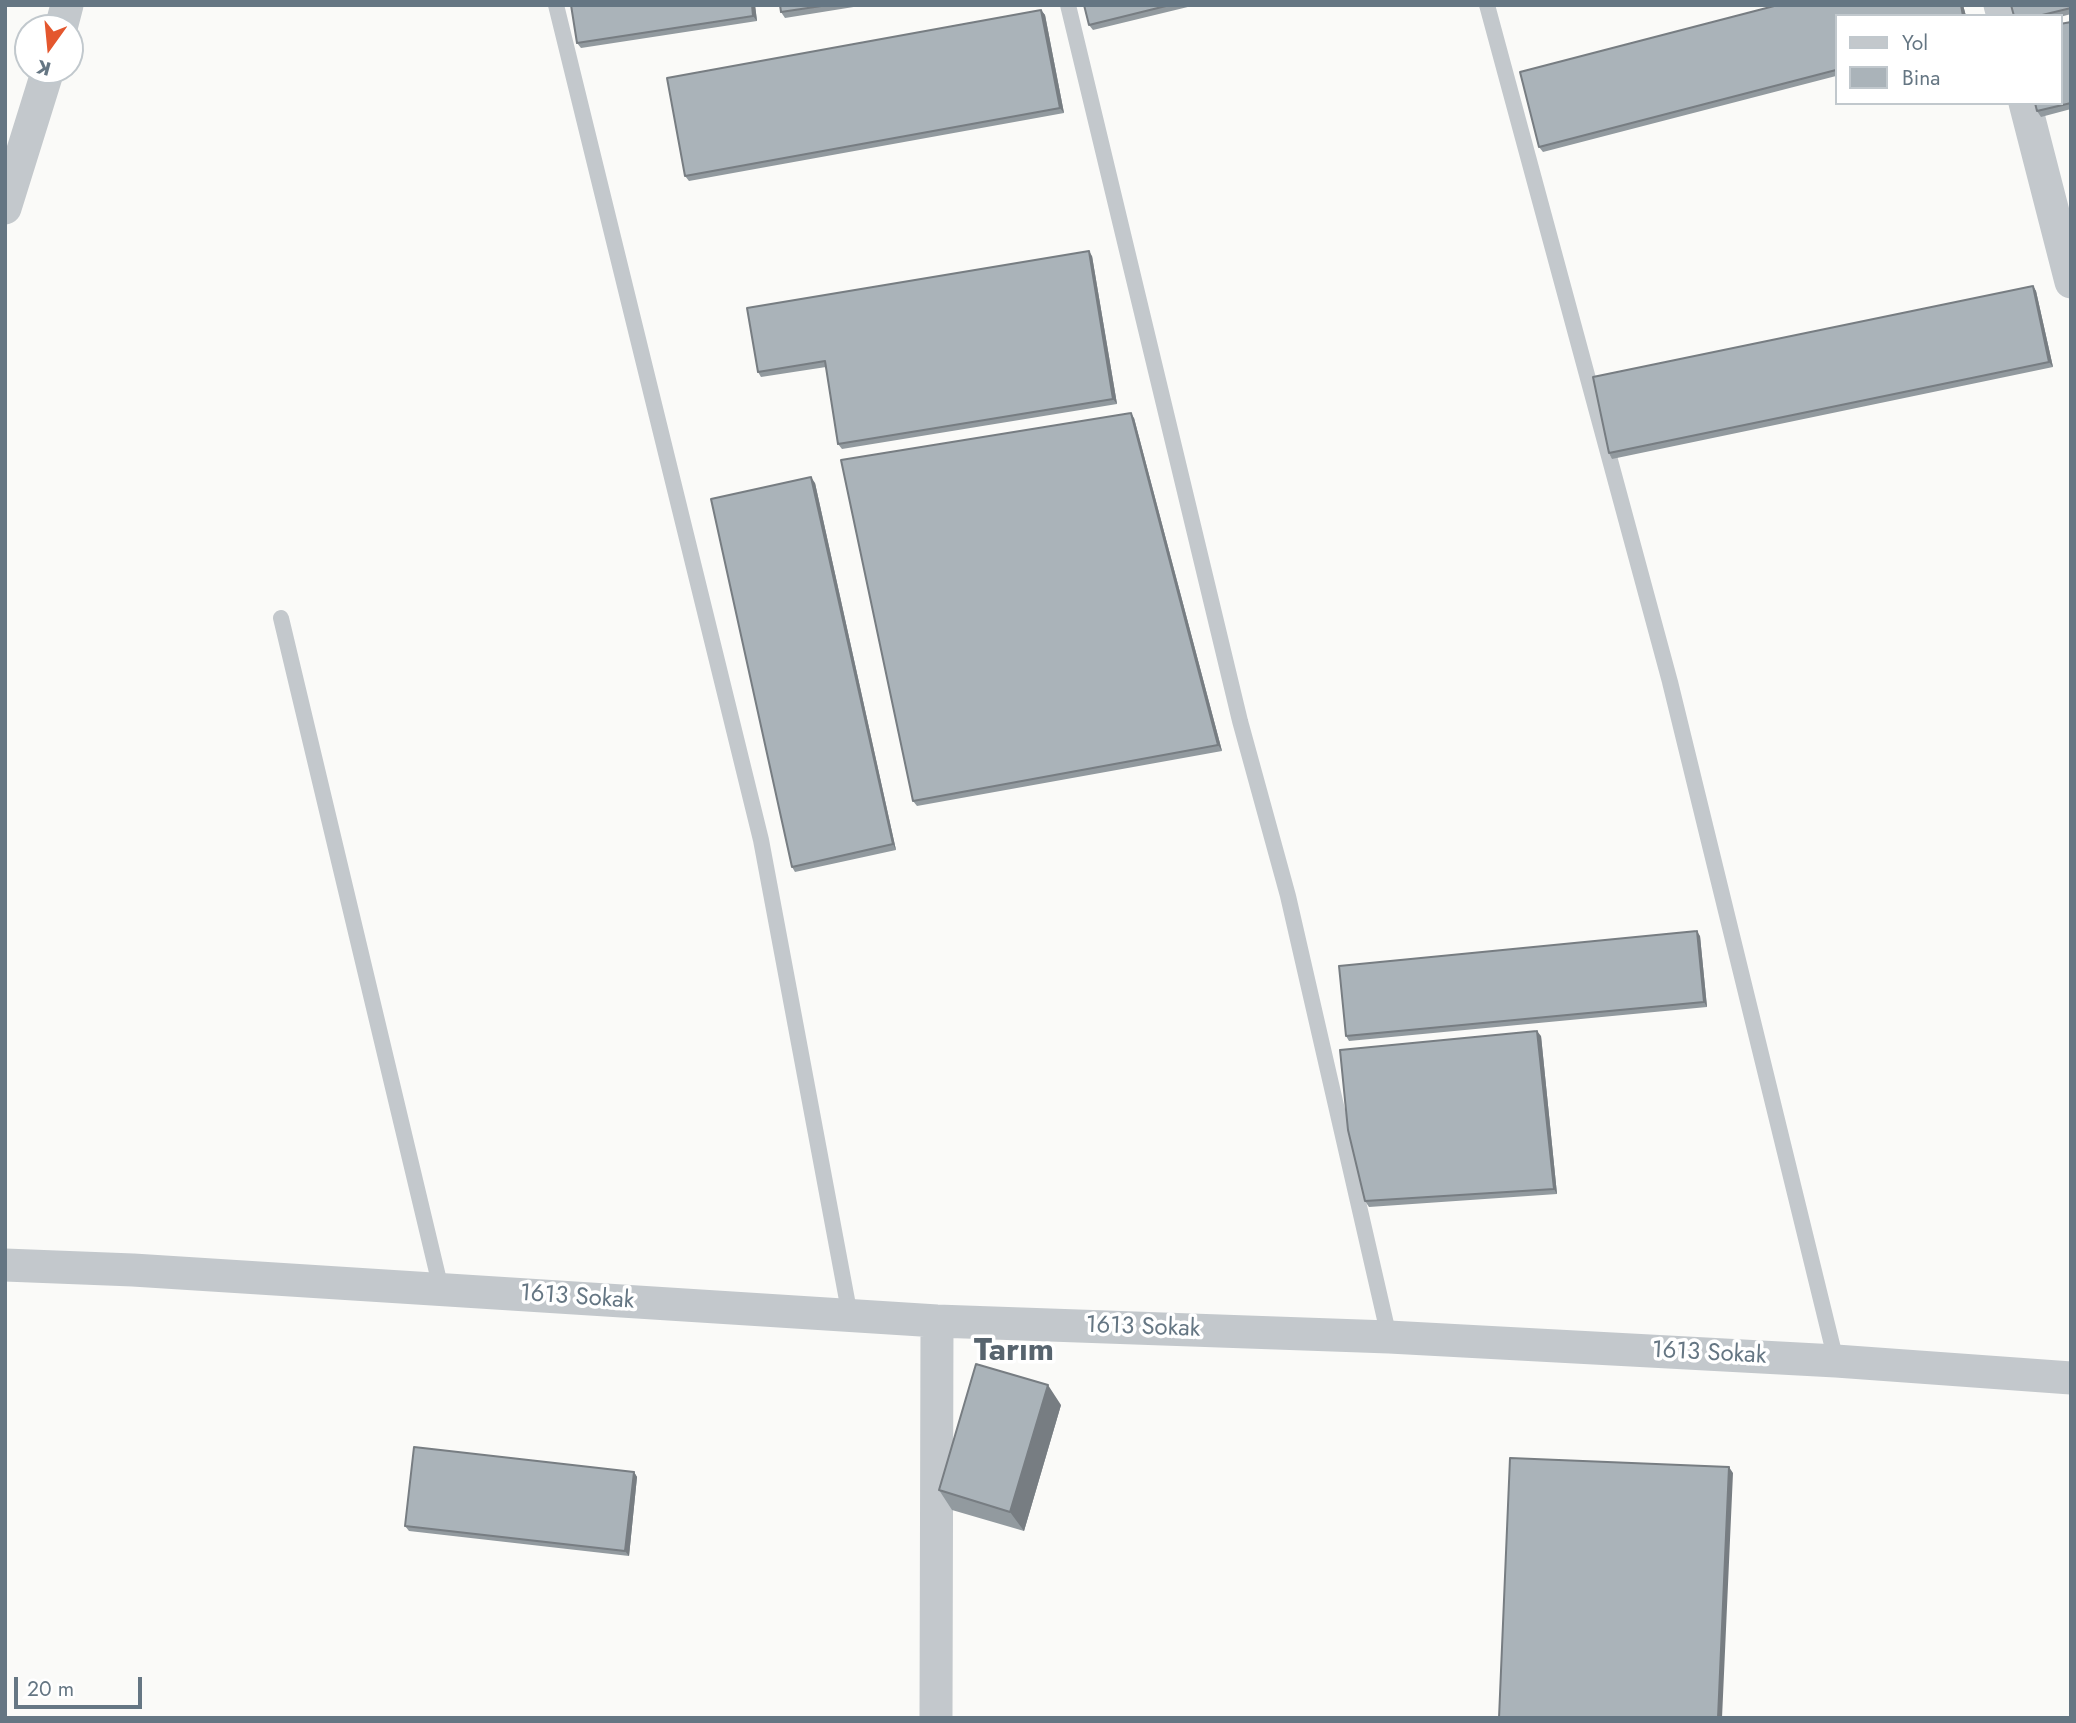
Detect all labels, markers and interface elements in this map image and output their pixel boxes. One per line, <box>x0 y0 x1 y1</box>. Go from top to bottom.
north arrow <box>14 14 84 84</box>
legend <box>1834 14 2062 105</box>
text: Yol <box>1902 28 1928 58</box>
text: K <box>34 53 54 83</box>
text: Bina <box>1902 63 1940 93</box>
street label: 1613 Sokak <box>519 1280 635 1316</box>
street label: 1613 Sokak <box>1085 1312 1201 1344</box>
district label: Tarım <box>974 1333 1054 1371</box>
street label: 1613 Sokak <box>1651 1337 1767 1371</box>
scale bar <box>18 1664 145 1708</box>
text: 20 m <box>27 1674 74 1704</box>

